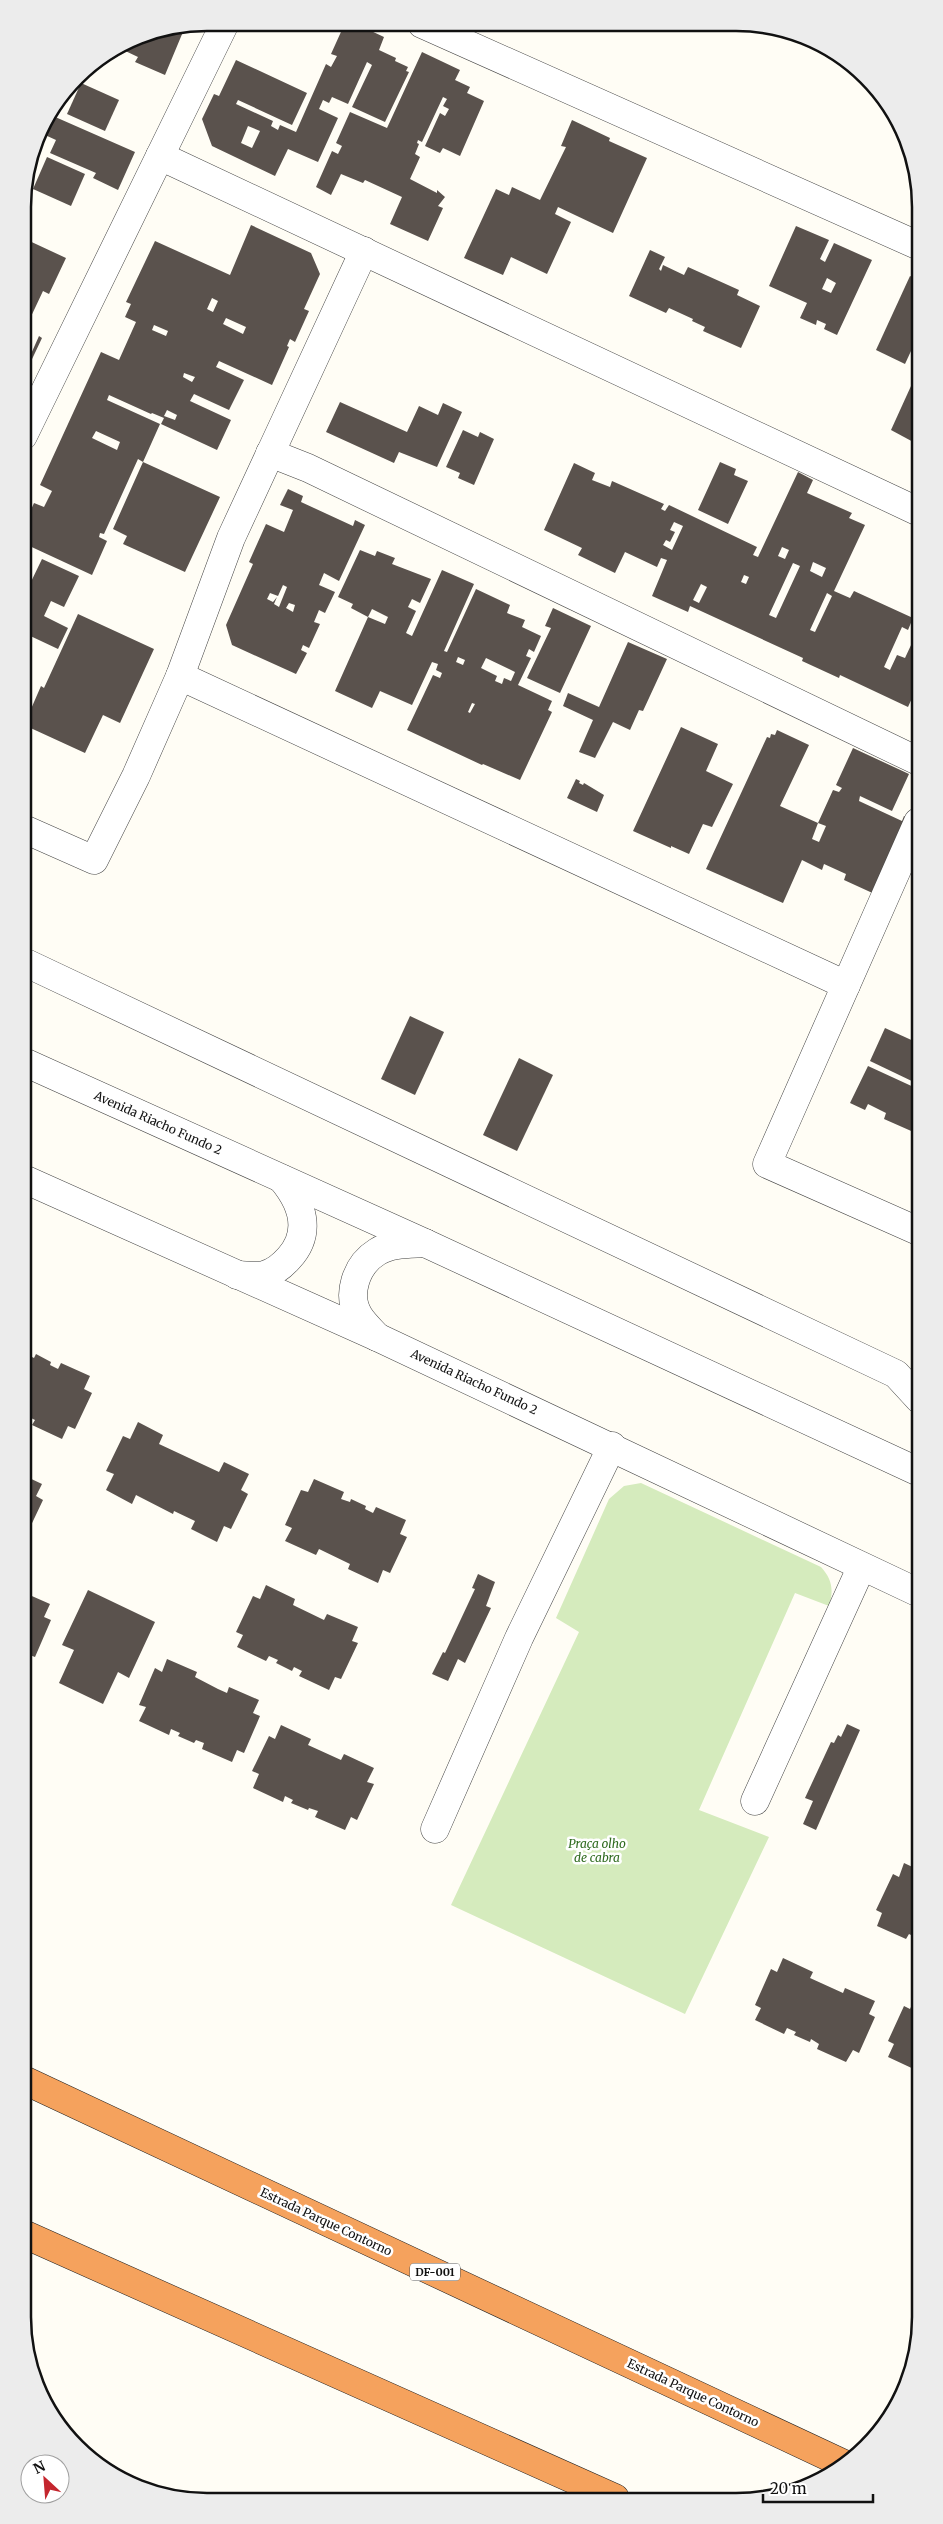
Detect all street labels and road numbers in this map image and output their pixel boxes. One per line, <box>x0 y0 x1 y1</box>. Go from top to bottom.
street label: Avenida Riacho Fundo 2 <box>91 1087 224 1158</box>
street label: Avenida Riacho Fundo 2 <box>407 1345 540 1418</box>
street label: Estrada Parque Contorno <box>258 2184 394 2259</box>
road number: DF-001 <box>410 2264 460 2280</box>
street label: Estrada Parque Contorno <box>625 2355 761 2430</box>

